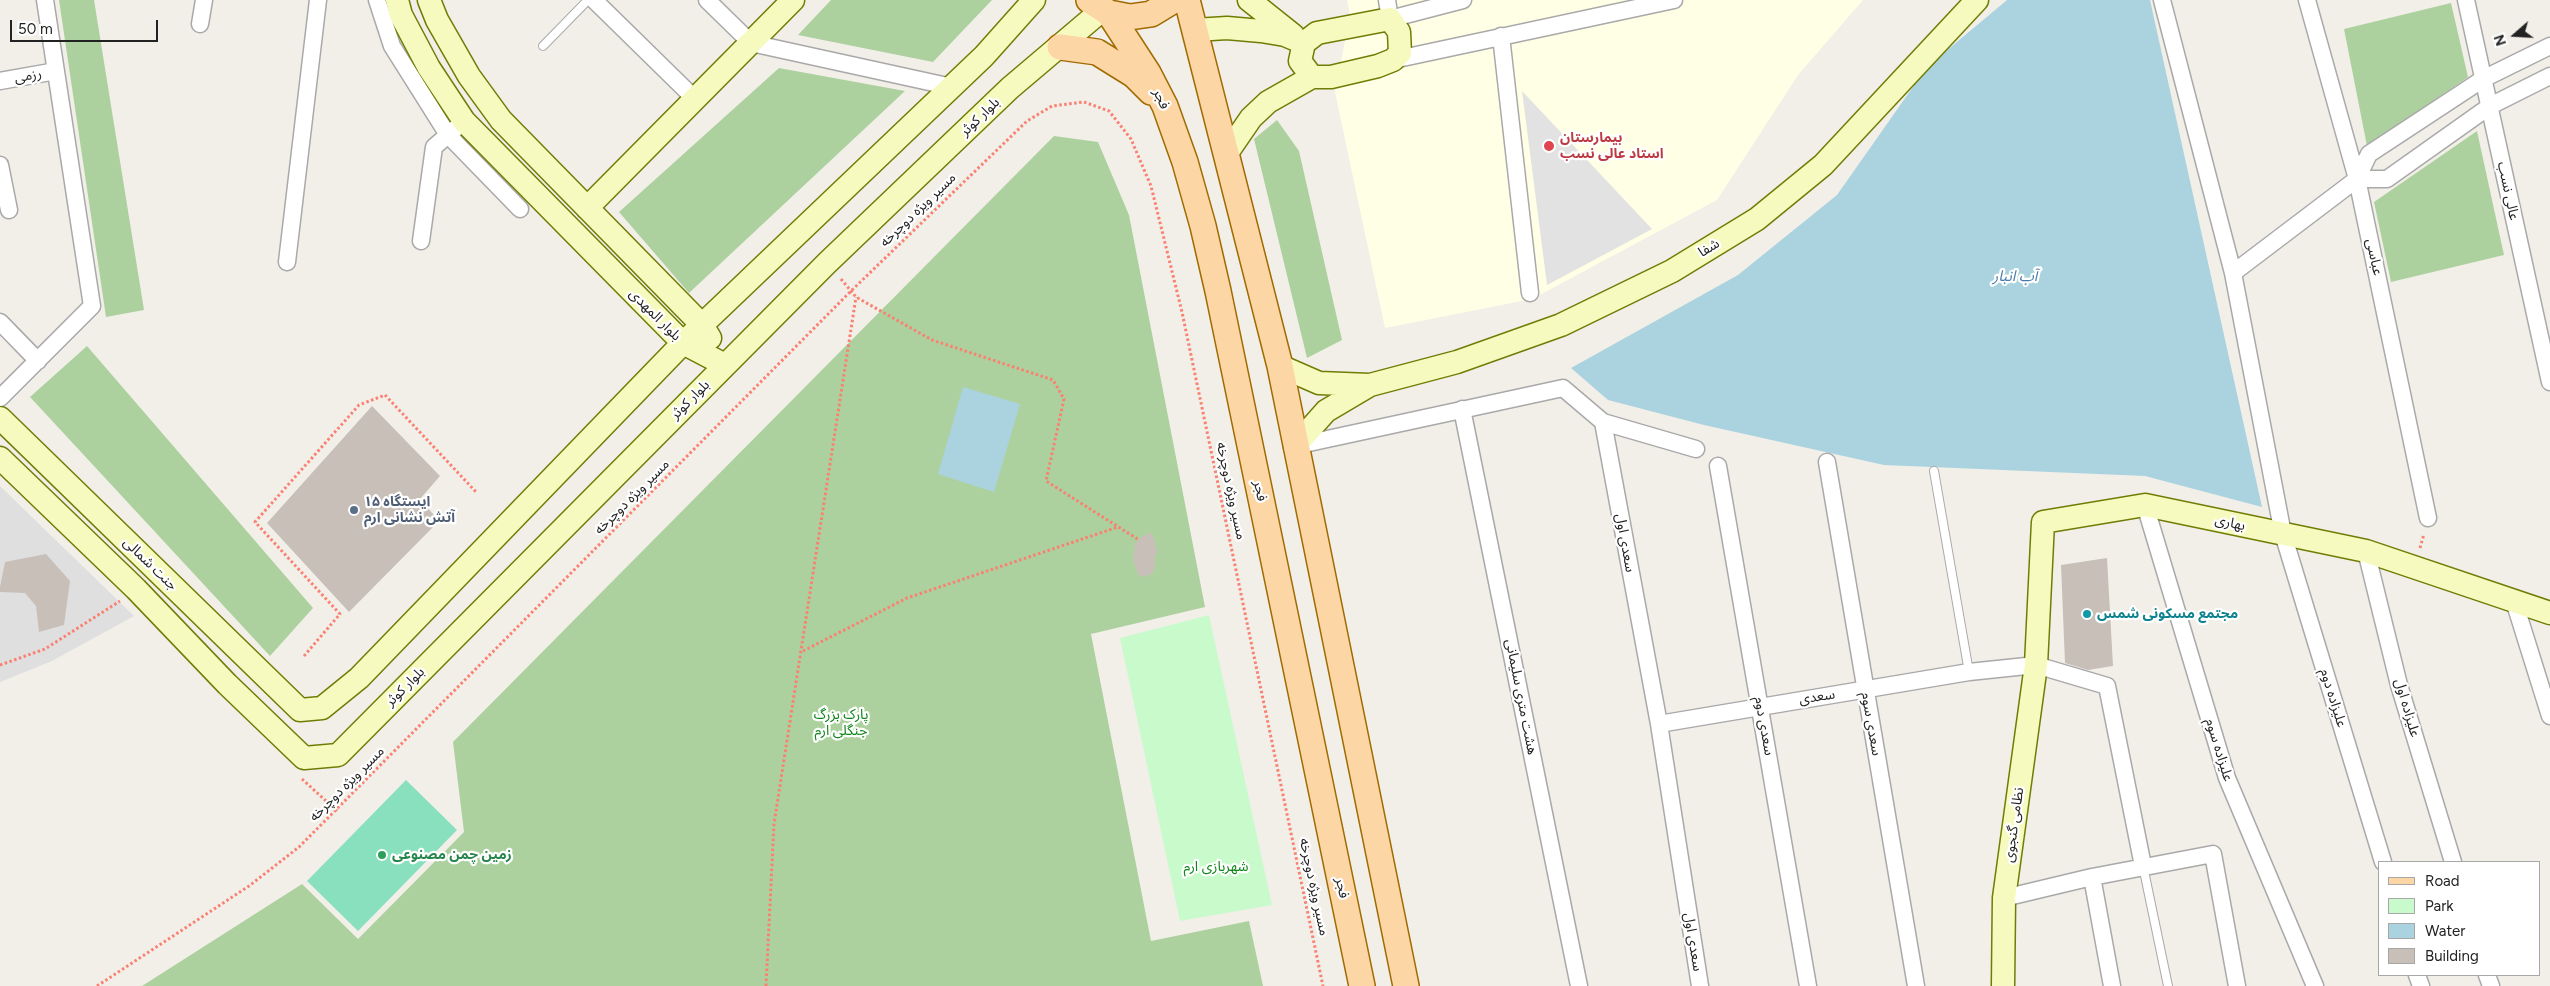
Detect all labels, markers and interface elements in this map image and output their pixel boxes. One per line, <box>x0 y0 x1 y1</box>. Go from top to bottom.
scale bar <box>12 10 160 42</box>
north arrow <box>2490 10 2540 60</box>
text: 50 m <box>18 20 53 38</box>
text: N <box>2491 32 2510 48</box>
street label: رزمی <box>13 65 43 87</box>
street label: فجر <box>1149 86 1173 112</box>
street label: بلوار کوثر <box>957 94 1003 140</box>
place label: بیمارستان استاد عالی نسب <box>1560 130 1664 162</box>
marker: بیمارستان استاد عالی نسب <box>1542 139 1556 153</box>
street label: عالی نسب <box>2494 160 2522 222</box>
street label: مسیر ویژه دوچرخه <box>876 169 960 251</box>
street label: شفا <box>1695 235 1723 261</box>
street label: عباسی <box>2362 237 2386 277</box>
water label: آب انبار <box>1993 268 2037 286</box>
street label: بلوار المهدی <box>625 285 685 345</box>
street label: بلوار کوثر <box>667 377 713 423</box>
street label: مسیر ویژه دوچرخه <box>1212 441 1250 541</box>
street label: مسیر ویژه دوچرخه <box>591 456 673 538</box>
street label: فجر <box>1250 479 1270 503</box>
place label: ایستگاه ۱۵ آتش نشانی ارم <box>364 494 455 526</box>
marker: ایستگاه ۱۵ آتش نشانی ارم <box>348 504 360 516</box>
street label: سعدی اول <box>1612 512 1638 574</box>
street label: بهاری <box>2213 512 2247 534</box>
street label: جنت شمالی <box>119 534 181 594</box>
place label: مجتمع مسکونی شمس <box>2097 606 2238 622</box>
marker: مجتمع مسکونی شمس <box>2081 608 2093 620</box>
street label: هشت متری سلیمانی <box>1502 638 1540 756</box>
street label: بلوار کوثر <box>382 664 428 710</box>
street label: علیزاده دوم <box>2316 667 2350 729</box>
street label: علیزاده اول <box>2391 677 2423 739</box>
street label: سعدی <box>1798 686 1836 708</box>
street label: سعدی سوم <box>1857 691 1885 757</box>
street label: سعدی دوم <box>1751 695 1777 757</box>
park label: پارک بزرگ جنگلی ارم <box>814 707 868 740</box>
street label: علیزاده سوم <box>2201 716 2237 784</box>
street label: مسیر ویژه دوچرخه <box>306 743 388 825</box>
street label: نظامی گنجوی <box>2000 786 2028 864</box>
street label: مسیر ویژه دوچرخه <box>1295 837 1333 937</box>
place label: زمین چمن مصنوعی <box>392 847 512 863</box>
marker: زمین چمن مصنوعی <box>376 849 388 861</box>
park label: شهربازی ارم <box>1184 859 1248 875</box>
legend <box>2378 861 2540 976</box>
text: Road <box>2425 872 2460 890</box>
street label: فجر <box>1332 876 1352 900</box>
text: Park <box>2425 897 2454 915</box>
street label: سعدی اول <box>1680 911 1706 973</box>
text: Water <box>2425 922 2465 940</box>
text: Building <box>2425 947 2479 965</box>

